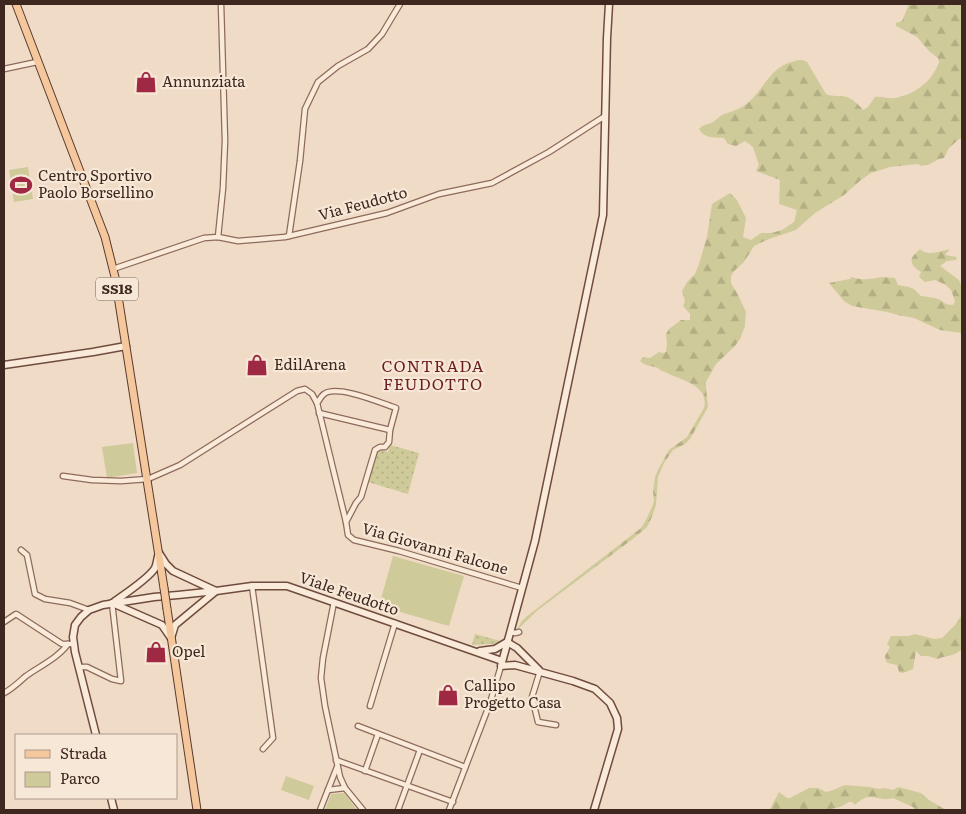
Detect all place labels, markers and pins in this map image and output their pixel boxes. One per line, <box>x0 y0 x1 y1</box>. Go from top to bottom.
shop icon: Annunziata <box>133 69 159 95</box>
place label: Annunziata <box>162 69 246 92</box>
place label: Centro Sportivo Paolo Borsellino <box>38 163 154 203</box>
sports icon: Centro Sportivo Paolo Borsellino <box>8 172 34 198</box>
shop icon: EdilArena <box>244 352 270 378</box>
place label: EdilArena <box>274 352 347 375</box>
shop icon: Opel <box>143 639 169 665</box>
place label: Opel <box>172 639 205 662</box>
place label: Callipo Progetto Casa <box>464 673 562 713</box>
shop icon: Callipo Progetto Casa <box>435 682 461 708</box>

